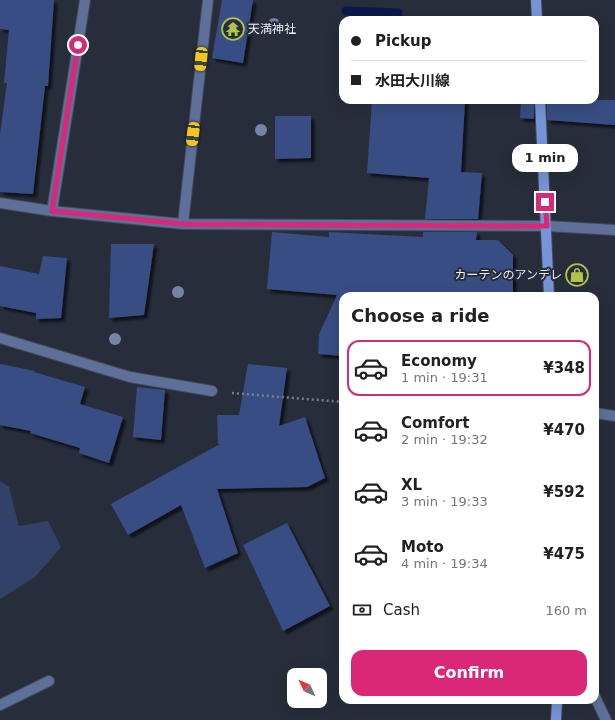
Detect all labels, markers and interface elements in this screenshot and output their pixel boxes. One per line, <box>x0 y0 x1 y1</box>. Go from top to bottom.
temple icon: 天満神社 <box>220 16 246 42</box>
place label: 天満神社 <box>248 22 296 36</box>
text: Pickup <box>375 32 431 50</box>
route start <box>69 36 87 54</box>
car <box>194 46 208 72</box>
text: 水田大川線 <box>375 72 450 90</box>
car <box>186 121 200 147</box>
callout: 1 min <box>512 144 578 172</box>
text: 1 min <box>525 150 565 165</box>
route end <box>536 193 554 211</box>
shop icon: カーテンのアンデレ <box>564 262 590 288</box>
place label: カーテンのアンデレ <box>454 268 562 282</box>
text: Choose a ride <box>351 305 490 326</box>
icon: car <box>353 350 389 386</box>
text: Economy <box>401 352 477 370</box>
text: ¥348 <box>543 359 585 377</box>
text: 1 min · 19:31 <box>401 370 488 385</box>
icon: car <box>353 412 389 448</box>
text: Comfort <box>401 414 469 432</box>
text: ¥470 <box>543 421 585 439</box>
text: 2 min · 19:32 <box>401 432 488 447</box>
icon: car <box>353 474 389 510</box>
text: XL <box>401 476 422 494</box>
text: ¥592 <box>543 483 585 501</box>
text: 3 min · 19:33 <box>401 494 488 509</box>
icon: car <box>353 536 389 572</box>
text: Moto <box>401 538 444 556</box>
text: ¥475 <box>543 545 585 563</box>
text: 4 min · 19:34 <box>401 556 488 571</box>
icon: cash <box>351 599 373 621</box>
text: Cash <box>383 601 420 619</box>
text: 160 m <box>545 603 587 618</box>
button: Confirm <box>351 650 587 696</box>
north arrow <box>287 668 327 708</box>
map controls <box>287 668 327 708</box>

